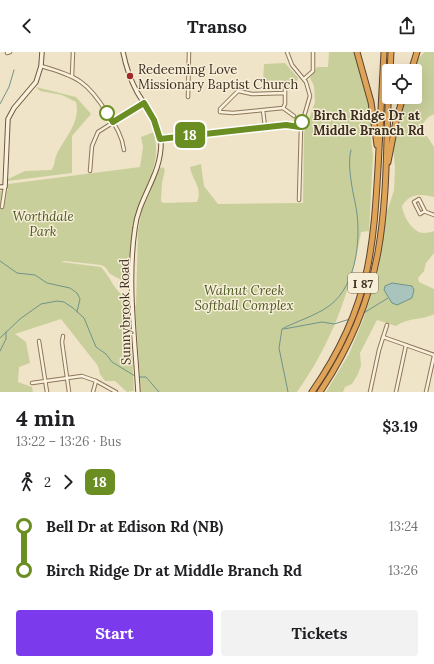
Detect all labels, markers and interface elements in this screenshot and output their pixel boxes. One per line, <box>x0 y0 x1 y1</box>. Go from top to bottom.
icon: back <box>16 15 38 37</box>
text: Transo <box>187 15 247 38</box>
icon: share <box>396 15 418 37</box>
place label: Redeeming Love Missionary Baptist Church <box>138 61 298 93</box>
map controls <box>382 64 422 104</box>
button: locate <box>382 64 422 104</box>
marker: Redeeming Love Missionary Baptist Church <box>125 71 135 81</box>
unlabelled marker <box>99 105 115 121</box>
place label: Birch Ridge Dr at Middle Branch Rd <box>313 107 424 139</box>
marker: Birch Ridge Dr at Middle Branch Rd <box>294 114 310 130</box>
line badge: 18 <box>172 122 208 148</box>
text: 18 <box>183 126 197 144</box>
park label: Worthdale Park <box>12 208 74 240</box>
street label: Sunnybrook Road <box>116 258 134 365</box>
road number: I 87 <box>348 273 378 293</box>
park label: Walnut Creek Softball Complex <box>195 282 293 314</box>
text: 4 min <box>16 404 75 432</box>
text: $3.19 <box>383 417 418 436</box>
text: 13:22 – 13:26 · Bus <box>16 433 121 450</box>
icon: walk <box>16 471 38 493</box>
icon: forward <box>57 471 79 493</box>
text: 18 <box>93 473 107 491</box>
text: 2 <box>44 474 51 491</box>
text: Bell Dr at Edison Rd (NB) <box>46 517 223 536</box>
text: 13:24 <box>389 518 418 535</box>
text: Birch Ridge Dr at Middle Branch Rd <box>46 561 302 580</box>
text: 13:26 <box>388 562 418 579</box>
button: Start <box>16 610 213 656</box>
button: Tickets <box>221 610 418 656</box>

